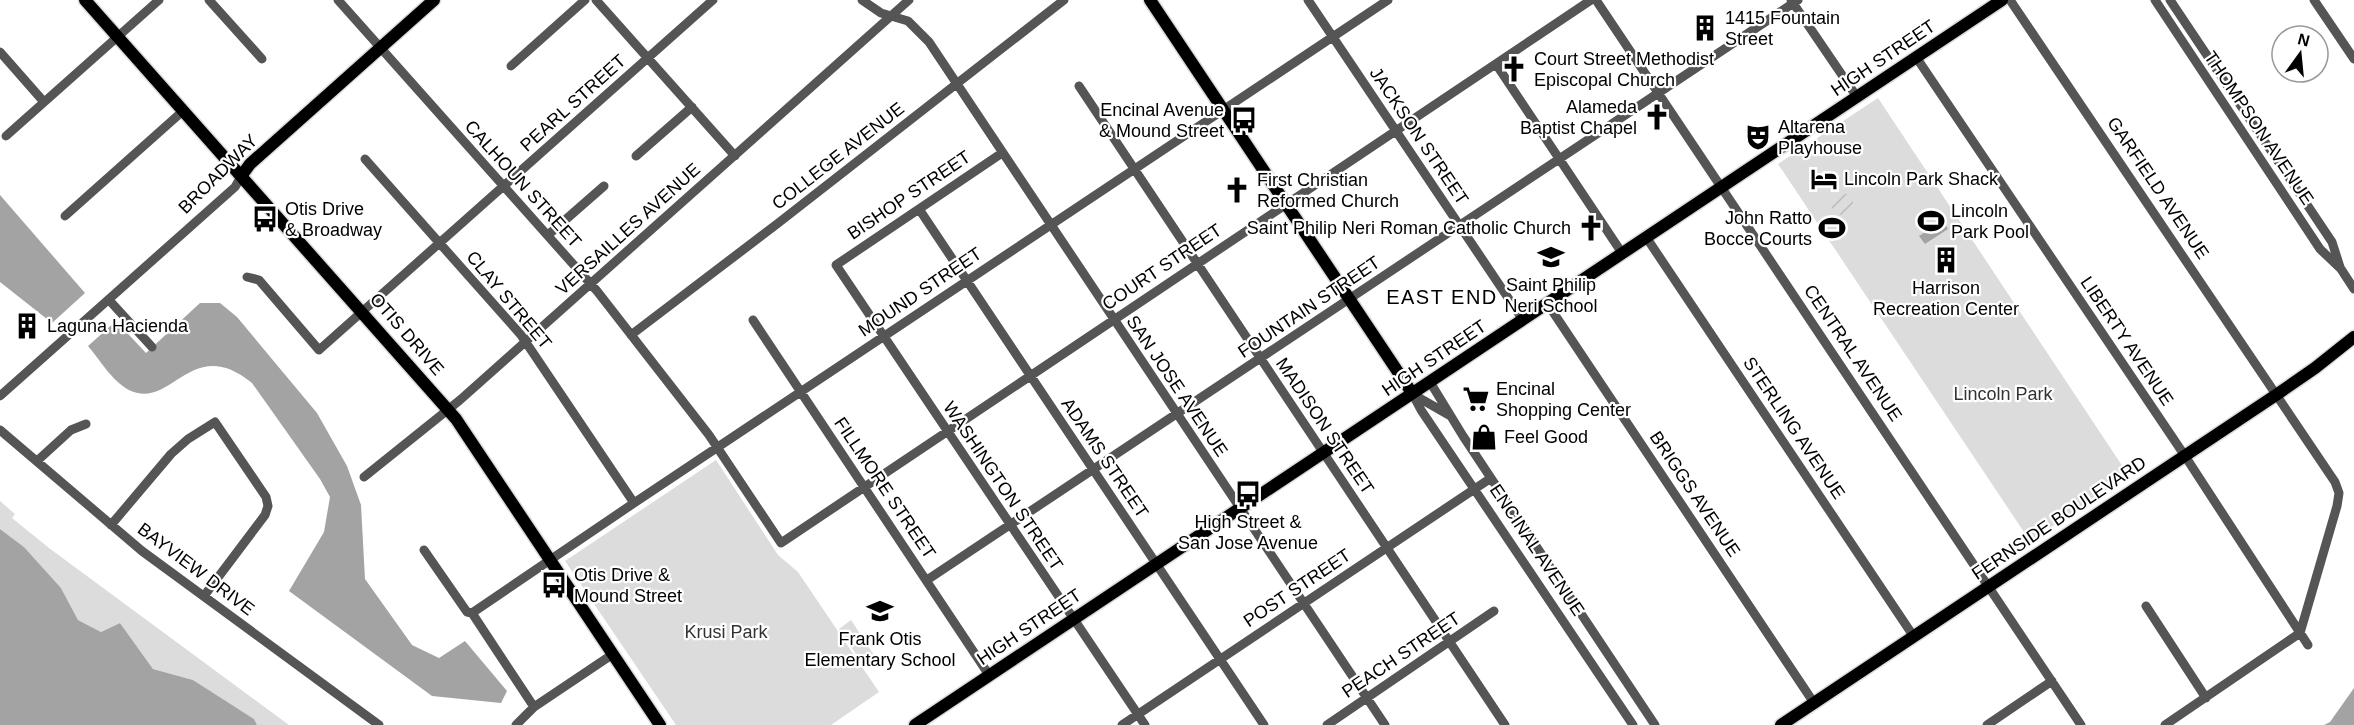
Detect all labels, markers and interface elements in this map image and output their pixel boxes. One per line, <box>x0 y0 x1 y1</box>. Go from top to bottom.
place label: 1415 Fountain Street <box>1725 8 1840 49</box>
building icon: 1415 Fountain Street <box>1690 13 1720 43</box>
street label: HIGH STREET <box>1827 16 1939 100</box>
north arrow <box>2270 24 2330 84</box>
text: N <box>2296 30 2312 50</box>
street label: THOMPSON AVENUE <box>2200 48 2318 208</box>
place label: Court Street Methodist Episcopal Church <box>1534 49 1714 90</box>
street label: PEARL STREET <box>516 51 630 155</box>
church icon: Court Street Methodist Episcopal Church <box>1499 54 1529 84</box>
street label: JACKSON STREET <box>1366 64 1472 208</box>
place label: Alameda Baptist Chapel <box>1520 97 1638 138</box>
street label: COLLEGE AVENUE <box>768 98 908 214</box>
place label: Encinal Avenue & Mound Street <box>1099 100 1224 141</box>
church icon: Alameda Baptist Chapel <box>1642 102 1672 132</box>
bus stop icon: Encinal Avenue & Mound Street <box>1229 105 1259 135</box>
street label: GARFIELD AVENUE <box>2103 113 2213 263</box>
street label: CALHOUN STREET <box>461 116 585 252</box>
place label: Altarena Playhouse <box>1778 117 1862 158</box>
theatre icon: Altarena Playhouse <box>1743 122 1773 152</box>
street label: BROADWAY <box>175 131 261 217</box>
street label: BISHOP STREET <box>844 147 974 243</box>
street label: VERSAILLES AVENUE <box>552 159 704 299</box>
hotel icon: Lincoln Park Shack <box>1809 164 1839 194</box>
place label: Lincoln Park Shack <box>1844 169 1999 189</box>
place label: First Christian Reformed Church <box>1257 170 1399 211</box>
church icon: First Christian Reformed Church <box>1222 175 1252 205</box>
place label: Otis Drive & Broadway <box>285 199 382 240</box>
place label: Lincoln Park Pool <box>1951 201 2029 242</box>
bus stop icon: Otis Drive & Broadway <box>250 204 280 234</box>
sports icon: Lincoln Park Pool <box>1916 206 1946 236</box>
place label: John Ratto Bocce Courts <box>1704 208 1812 249</box>
church icon: Saint Philip Neri Roman Catholic Church <box>1576 213 1606 243</box>
sports icon: John Ratto Bocce Courts <box>1817 213 1847 243</box>
place label: Saint Philip Neri Roman Catholic Church <box>1247 218 1571 238</box>
street label: COURT STREET <box>1099 220 1225 314</box>
school or university icon: Saint Philip Neri School <box>1536 242 1566 272</box>
street label: MOUND STREET <box>855 243 985 341</box>
building icon: Harrison Recreation Center <box>1931 245 1961 275</box>
street label: CLAY STREET <box>462 247 556 353</box>
street label: FOUNTAIN STREET <box>1234 252 1384 362</box>
street label: LIBERTY AVENUE <box>2076 273 2178 409</box>
place label: Saint Philip Neri School <box>1504 275 1598 316</box>
place label: Harrison Recreation Center <box>1873 278 2019 319</box>
street label: CENTRAL AVENUE <box>1800 281 1906 425</box>
district label: EAST END <box>1386 286 1498 308</box>
street label: OTIS DRIVE <box>366 289 448 379</box>
building icon: Laguna Hacienda <box>12 311 42 341</box>
street label: SAN JOSE AVENUE <box>1122 312 1232 460</box>
place label: Laguna Hacienda <box>47 316 189 336</box>
street label: HIGH STREET <box>1378 316 1490 400</box>
street label: STERLING AVENUE <box>1739 353 1849 503</box>
street label: MADISON STREET <box>1272 354 1378 498</box>
place label: Encinal Shopping Center <box>1496 379 1631 420</box>
supermarket icon: Encinal Shopping Center <box>1461 384 1491 414</box>
park label: Lincoln Park <box>1953 384 2054 404</box>
street label: ADAMS STREET <box>1058 394 1152 522</box>
street label: WASHINGTON STREET <box>939 398 1067 574</box>
street label: FILLMORE STREET <box>830 414 940 562</box>
shop icon: Feel Good <box>1469 422 1499 452</box>
place label: Feel Good <box>1504 427 1588 447</box>
street label: BRIGGS AVENUE <box>1646 428 1744 560</box>
street label: FERNSIDE BOULEVARD <box>1968 452 2150 584</box>
bus stop icon: High Street & San Jose Avenue <box>1233 479 1263 509</box>
street label: ENCINAL AVENUE <box>1486 481 1588 619</box>
place label: High Street & San Jose Avenue <box>1178 512 1318 553</box>
street label: BAYVIEW DRIVE <box>134 519 258 619</box>
street label: POST STREET <box>1240 545 1354 631</box>
place label: Otis Drive & Mound Street <box>574 565 682 606</box>
bus stop icon: Otis Drive & Mound Street <box>539 570 569 600</box>
street label: HIGH STREET <box>973 585 1085 669</box>
school or university icon: Frank Otis Elementary School <box>865 596 895 626</box>
street label: PEACH STREET <box>1338 608 1464 702</box>
park label: Krusi Park <box>684 622 769 642</box>
place label: Frank Otis Elementary School <box>804 629 956 670</box>

